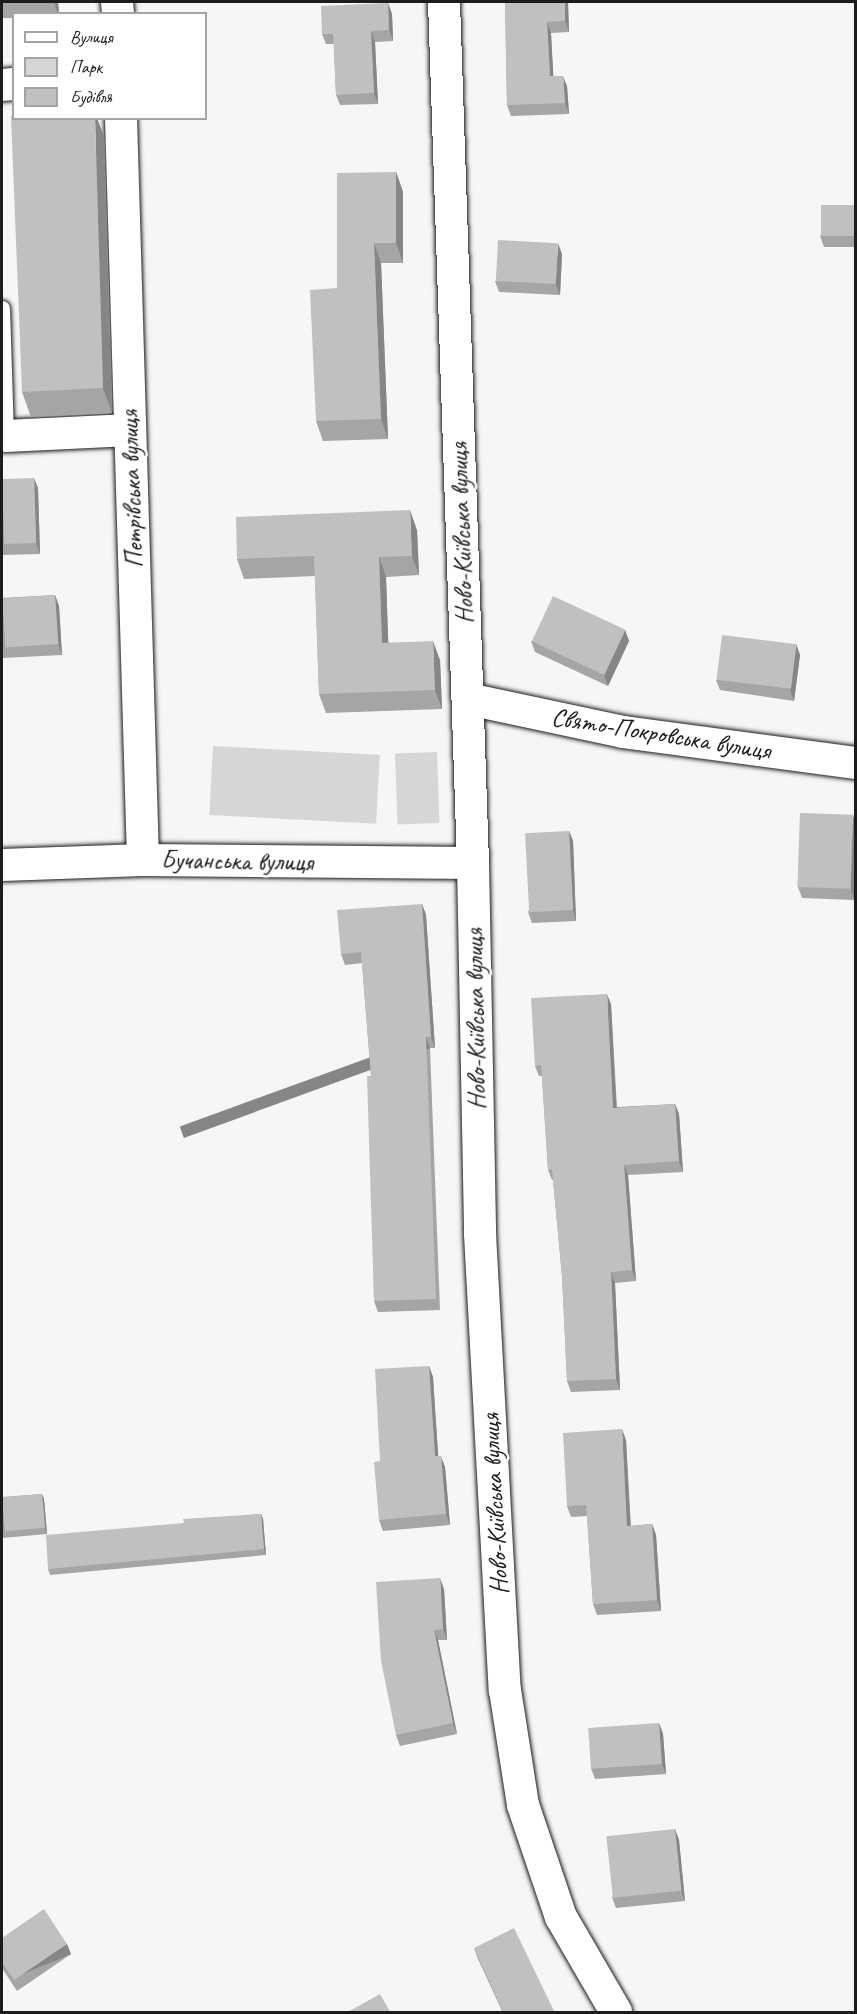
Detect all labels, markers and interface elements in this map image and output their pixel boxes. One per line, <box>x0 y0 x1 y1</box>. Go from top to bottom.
legend <box>12 12 207 120</box>
text: Вулиця <box>70 26 113 48</box>
text: Парк <box>70 56 102 78</box>
text: Будівля <box>70 86 112 108</box>
street label: Петрівська вулиця <box>114 409 150 569</box>
street label: Ново-Київська вулиця <box>443 441 481 625</box>
street label: Свято-Покровська вулиця <box>549 701 773 767</box>
street label: Бучанська вулиця <box>161 844 313 878</box>
street label: Ново-Київська вулиця <box>459 927 493 1111</box>
street label: Ново-Київська вулиця <box>475 1412 515 1596</box>

